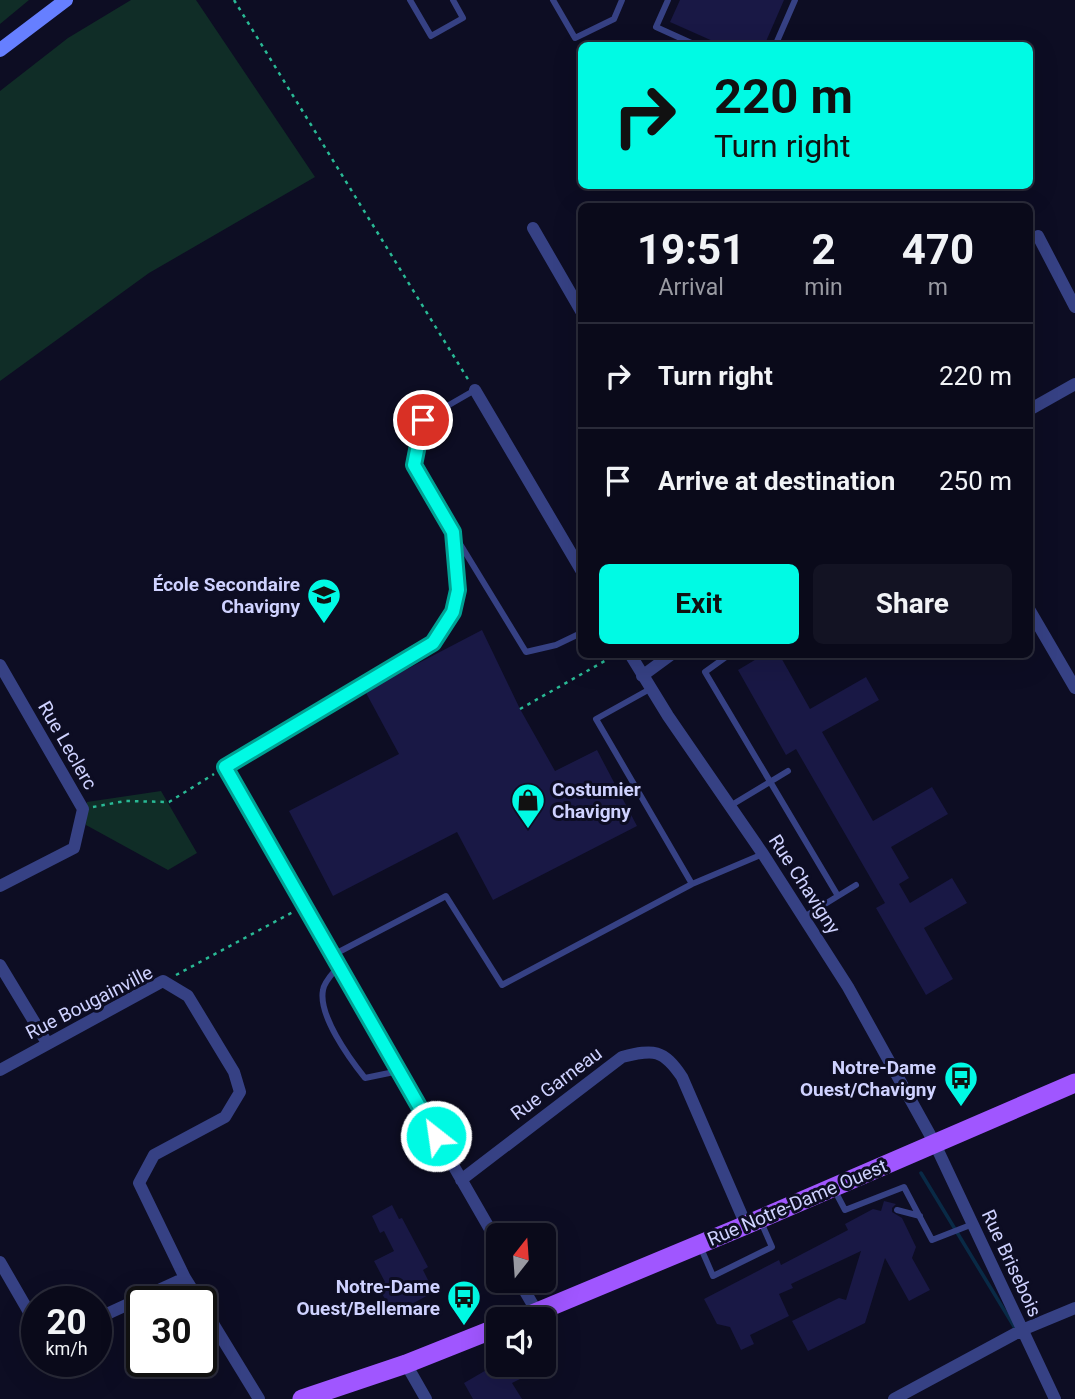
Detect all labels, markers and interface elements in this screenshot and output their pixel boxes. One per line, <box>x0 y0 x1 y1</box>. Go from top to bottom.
text: 220 m <box>714 68 853 125</box>
icon: right <box>599 70 690 161</box>
text: Turn right <box>714 127 850 165</box>
text: 19:51 <box>637 225 745 274</box>
text: 2 <box>811 225 836 274</box>
text: 470 <box>902 225 974 274</box>
text: Arrival <box>658 274 724 301</box>
text: min <box>804 274 843 301</box>
text: m <box>928 274 948 301</box>
icon: right <box>599 357 637 395</box>
text: Turn right <box>658 361 773 391</box>
text: 220 m <box>939 361 1012 391</box>
pin <box>393 390 453 450</box>
icon: arrive <box>404 401 442 439</box>
icon: arrive <box>599 462 637 500</box>
text: Arrive at destination <box>658 466 895 496</box>
text: 250 m <box>939 466 1012 496</box>
button: Exit <box>599 564 799 644</box>
button: Share <box>813 564 1012 644</box>
place label: École Secondaire Chavigny <box>153 573 300 618</box>
school or university icon: École Secondaire Chavigny <box>305 576 343 625</box>
street label: Rue Leclerc <box>33 697 102 794</box>
place label: Costumier Chavigny <box>552 778 641 823</box>
shop icon: Costumier Chavigny <box>509 781 547 830</box>
street label: Rue Chavigny <box>764 830 845 938</box>
street label: Rue Bougainville <box>22 961 157 1044</box>
street label: Rue Garneau <box>506 1042 606 1125</box>
place label: Notre-Dame Ouest/Chavigny <box>800 1056 936 1101</box>
bus stop icon: Notre-Dame Ouest/Chavigny <box>942 1059 980 1108</box>
position arrow <box>399 1099 473 1173</box>
street label: Rue Notre-Dame Ouest <box>704 1154 891 1251</box>
street label: Rue Brisebois <box>977 1206 1046 1320</box>
north arrow <box>486 1223 556 1293</box>
map controls <box>486 1223 556 1377</box>
place label: Notre-Dame Ouest/Bellemare <box>296 1275 440 1320</box>
bus stop icon: Notre-Dame Ouest/Bellemare <box>445 1278 483 1327</box>
speed limit sign: 30 <box>126 1286 217 1377</box>
text: 20 <box>46 1302 87 1343</box>
button: sound <box>486 1307 556 1377</box>
text: km/h <box>45 1338 88 1359</box>

